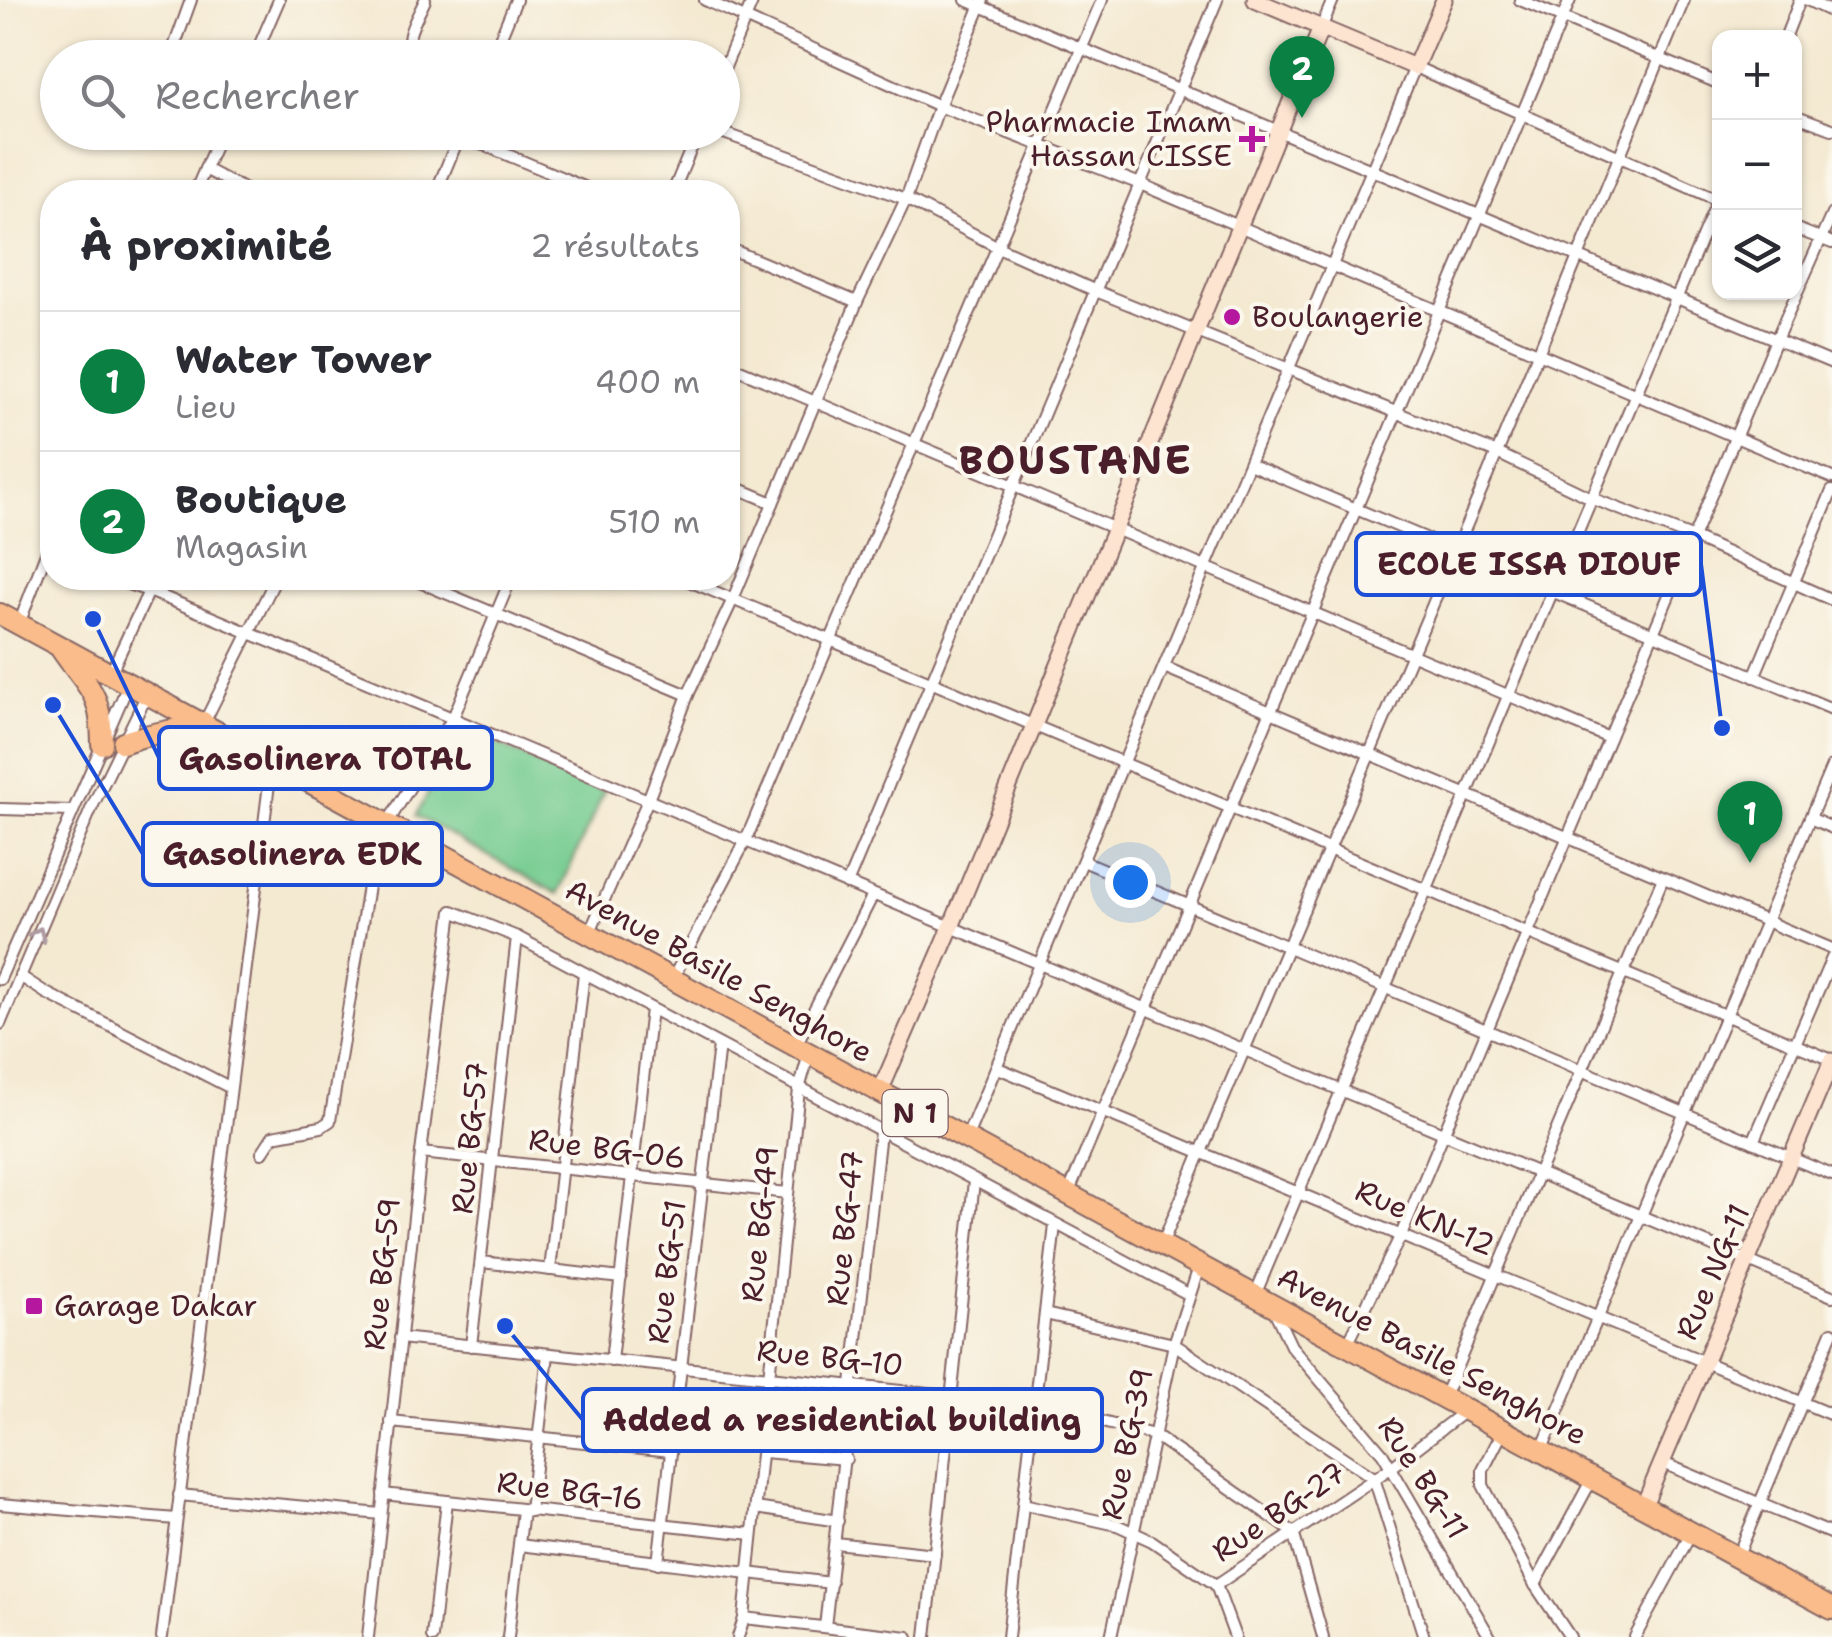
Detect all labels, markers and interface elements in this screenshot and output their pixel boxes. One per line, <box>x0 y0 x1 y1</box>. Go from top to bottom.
map controls <box>1712 30 1802 300</box>
button: + <box>1712 30 1802 120</box>
pin: 2 <box>1270 36 1334 118</box>
search box <box>40 40 740 150</box>
icon: search <box>75 68 130 123</box>
text: Rechercher <box>155 70 360 121</box>
place label: Pharmacie Imam Hassan CISSE <box>986 101 1232 176</box>
button: − <box>1712 120 1802 210</box>
marker: Pharmacie Imam Hassan CISSE <box>1241 128 1263 150</box>
button: layers <box>1712 210 1802 300</box>
text: À proximité <box>80 217 333 273</box>
text: 2 résultats <box>530 224 700 267</box>
place label: Boulangerie <box>1252 296 1424 337</box>
marker: Boulangerie <box>1221 306 1243 328</box>
text: Water Tower <box>175 334 432 385</box>
text: 1 <box>105 360 120 403</box>
text: 400 m <box>595 360 700 403</box>
text: Lieu <box>175 385 236 428</box>
district label: BOUSTANE <box>959 433 1193 487</box>
text: Boutique <box>175 474 347 525</box>
text: 2 <box>101 500 124 543</box>
text: 510 m <box>608 500 700 543</box>
text: Magasin <box>175 525 308 568</box>
callout: ECOLE ISSA DIOUF <box>1356 533 1701 595</box>
text: ECOLE ISSA DIOUF <box>1377 542 1681 585</box>
callout: Gasolinera TOTAL <box>159 727 492 789</box>
text: Gasolinera TOTAL <box>178 737 472 780</box>
pin: 1 <box>1718 780 1782 863</box>
callout: Gasolinera EDK <box>143 823 442 885</box>
text: Gasolinera EDK <box>162 832 422 875</box>
your location <box>1105 857 1156 908</box>
street label: Avenue Basile Senghore <box>558 869 880 1072</box>
one-way arrow <box>26 926 46 944</box>
street label: Rue BG-57 <box>441 1060 498 1216</box>
road number: N 1 <box>882 1090 948 1136</box>
street label: Rue BG-06 <box>526 1119 688 1178</box>
street label: Rue BG-49 <box>731 1144 788 1304</box>
street label: Rue BG-47 <box>816 1148 873 1308</box>
street label: Rue KN-12 <box>1349 1170 1501 1265</box>
street label: Rue BG-59 <box>353 1196 410 1352</box>
street label: Rue BG-51 <box>637 1198 696 1346</box>
street label: Rue NG-11 <box>1666 1198 1759 1346</box>
street label: Avenue Basile Senghore <box>1270 1256 1594 1455</box>
place label: Garage Dakar <box>54 1285 257 1326</box>
marker: Garage Dakar <box>23 1295 45 1317</box>
street label: Rue BG-10 <box>755 1329 905 1386</box>
street label: Rue BG-39 <box>1090 1364 1163 1524</box>
callout: Added a residential building <box>583 1389 1102 1451</box>
text: Added a residential building <box>603 1398 1081 1441</box>
street label: Rue BG-11 <box>1369 1408 1478 1547</box>
street label: Rue BG-27 <box>1204 1452 1354 1571</box>
street label: Rue BG-16 <box>495 1461 646 1520</box>

